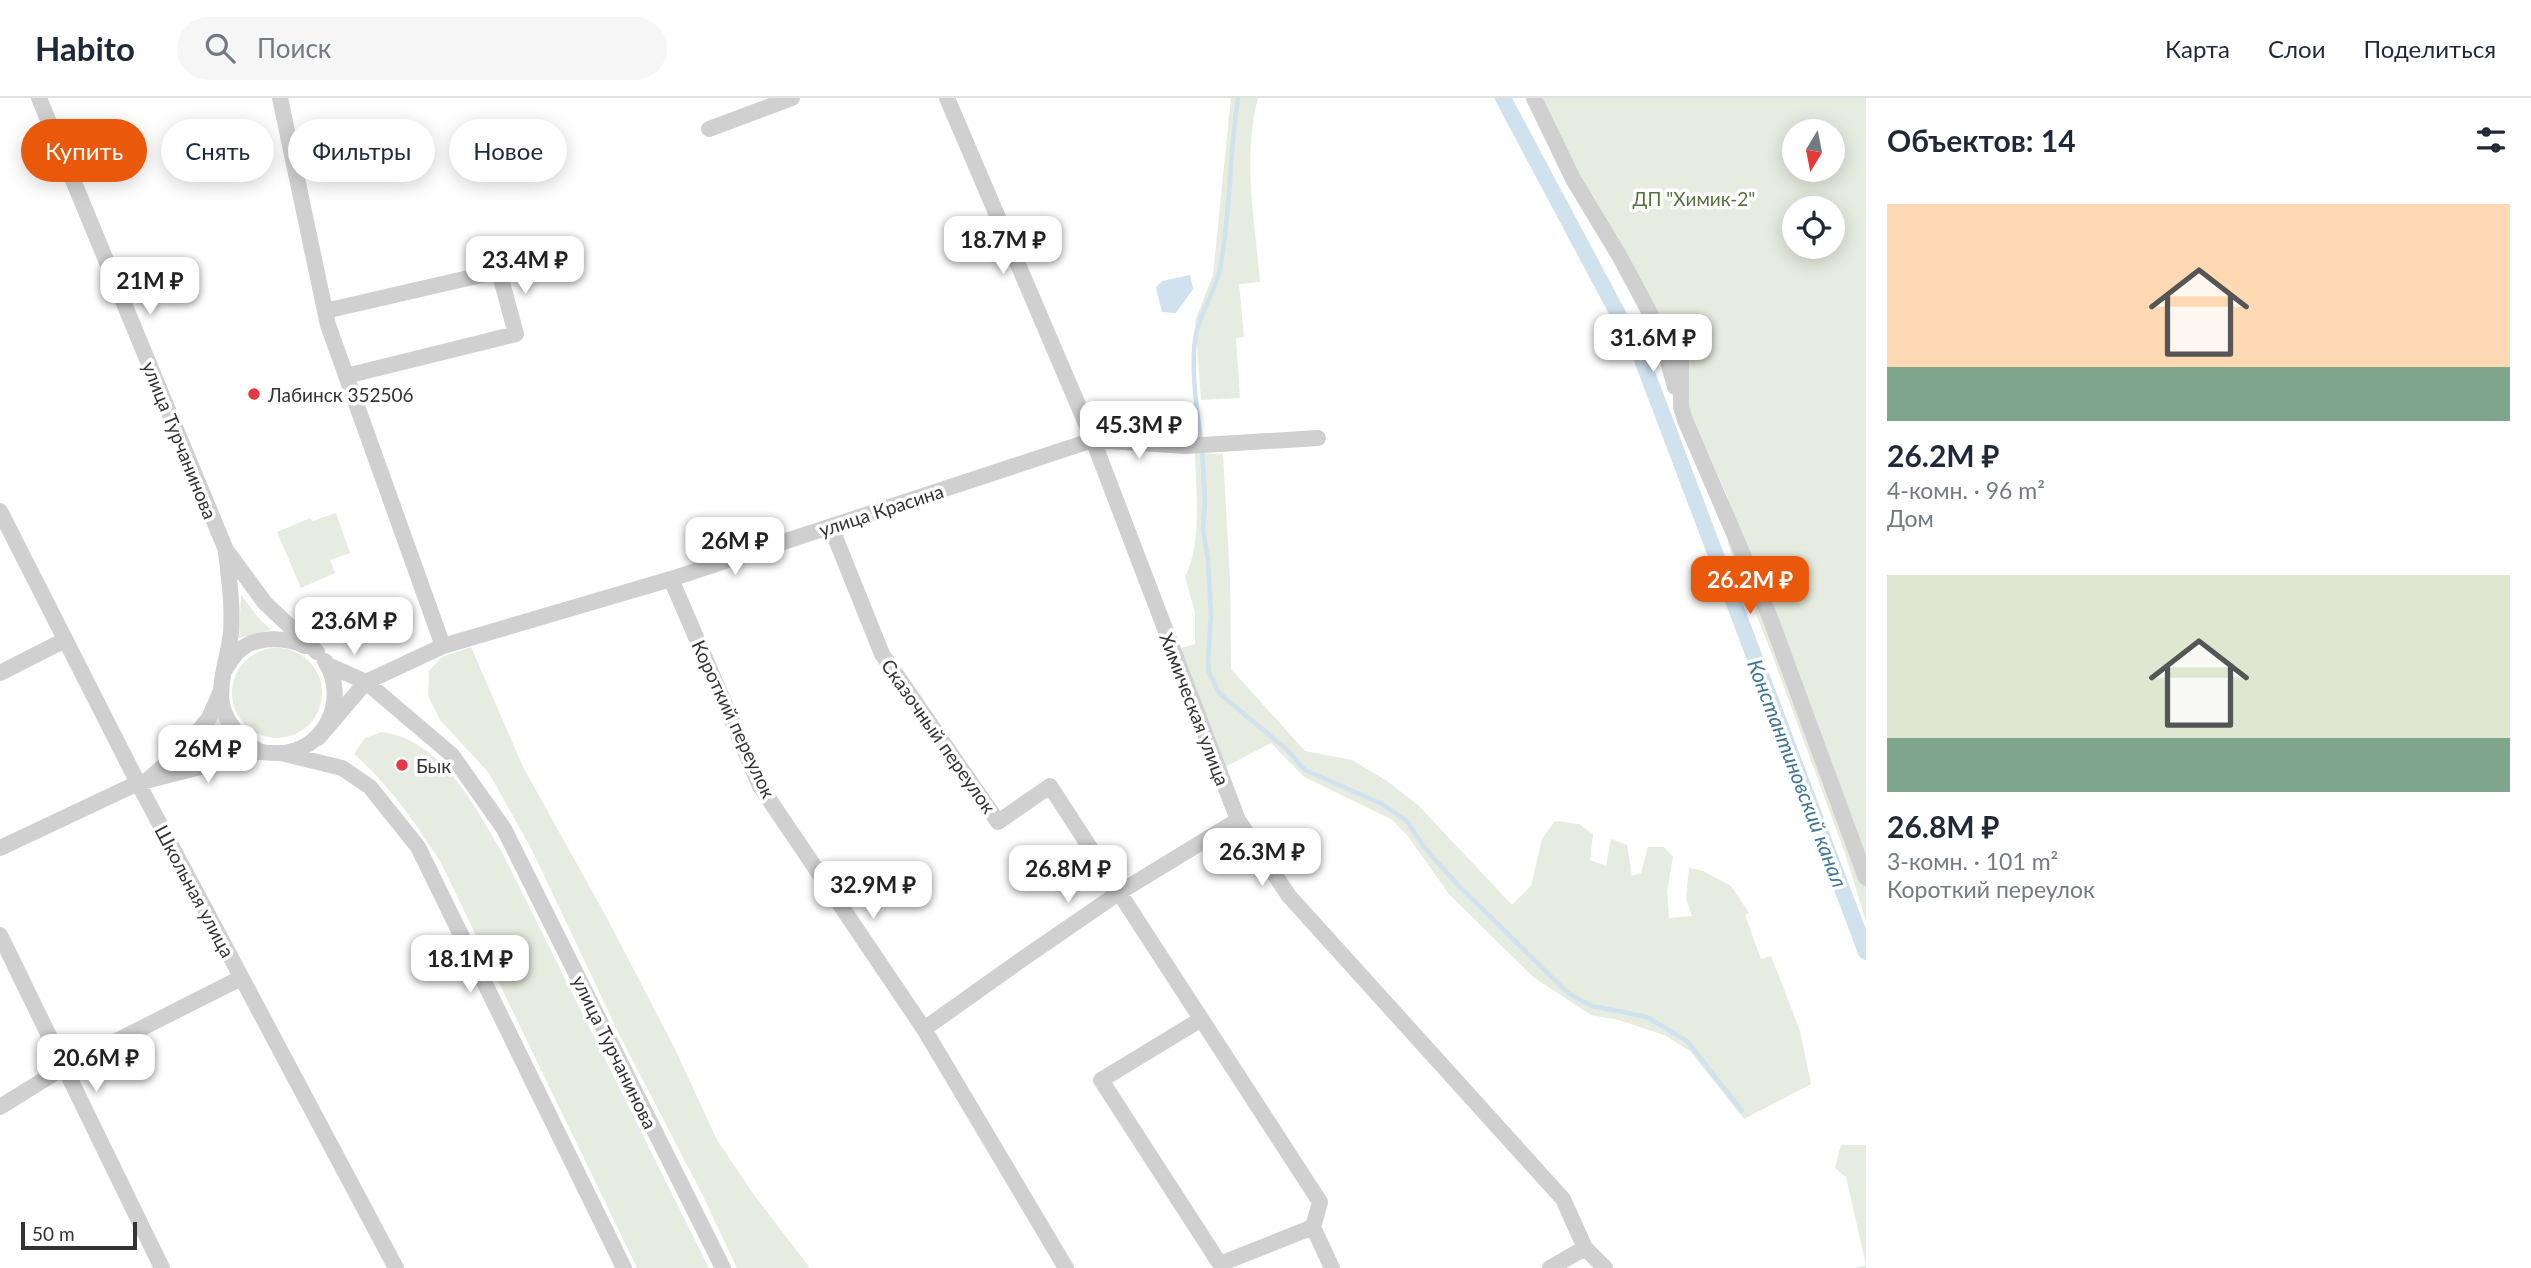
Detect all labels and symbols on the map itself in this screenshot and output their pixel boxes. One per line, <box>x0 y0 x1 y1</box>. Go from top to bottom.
north arrow <box>1782 119 1844 182</box>
park label: ДП "Химик-2" <box>1633 187 1755 210</box>
pin: 18.7M ₽ <box>938 216 1068 276</box>
pin: 23.4M ₽ <box>460 236 590 296</box>
pin: 21M ₽ <box>101 258 199 317</box>
pin: 31.6M ₽ <box>1588 314 1718 374</box>
street label: улица Турчанинова <box>138 358 222 522</box>
place label: Лабинск 352506 <box>267 383 414 406</box>
marker: Лабинск 352506 <box>246 386 262 402</box>
pin: 45.3M ₽ <box>1074 402 1204 461</box>
street label: улица Красина <box>816 479 946 541</box>
pin: 26M ₽ <box>686 518 784 577</box>
pin: 26.2M ₽ <box>1685 556 1815 616</box>
pin: 23.6M ₽ <box>289 598 419 657</box>
street label: Химическая улица <box>1155 629 1235 789</box>
street label: Короткий переулок <box>687 636 781 802</box>
street label: Сказочный переулок <box>877 654 1001 818</box>
water label: Константиновский канал <box>1743 655 1853 891</box>
pin: 26M ₽ <box>159 726 257 785</box>
place label: Бык <box>416 754 451 777</box>
marker: Бык <box>394 757 410 773</box>
street label: Школьная улица <box>150 821 240 961</box>
pin: 26.3M ₽ <box>1197 828 1327 888</box>
pin: 26.8M ₽ <box>1003 846 1133 905</box>
pin: 32.9M ₽ <box>808 862 938 921</box>
pin: 18.1M ₽ <box>405 936 535 995</box>
street label: улица Турчанинова <box>568 971 662 1133</box>
pin: 20.6M ₽ <box>31 1034 161 1094</box>
scale bar <box>21 1219 136 1251</box>

